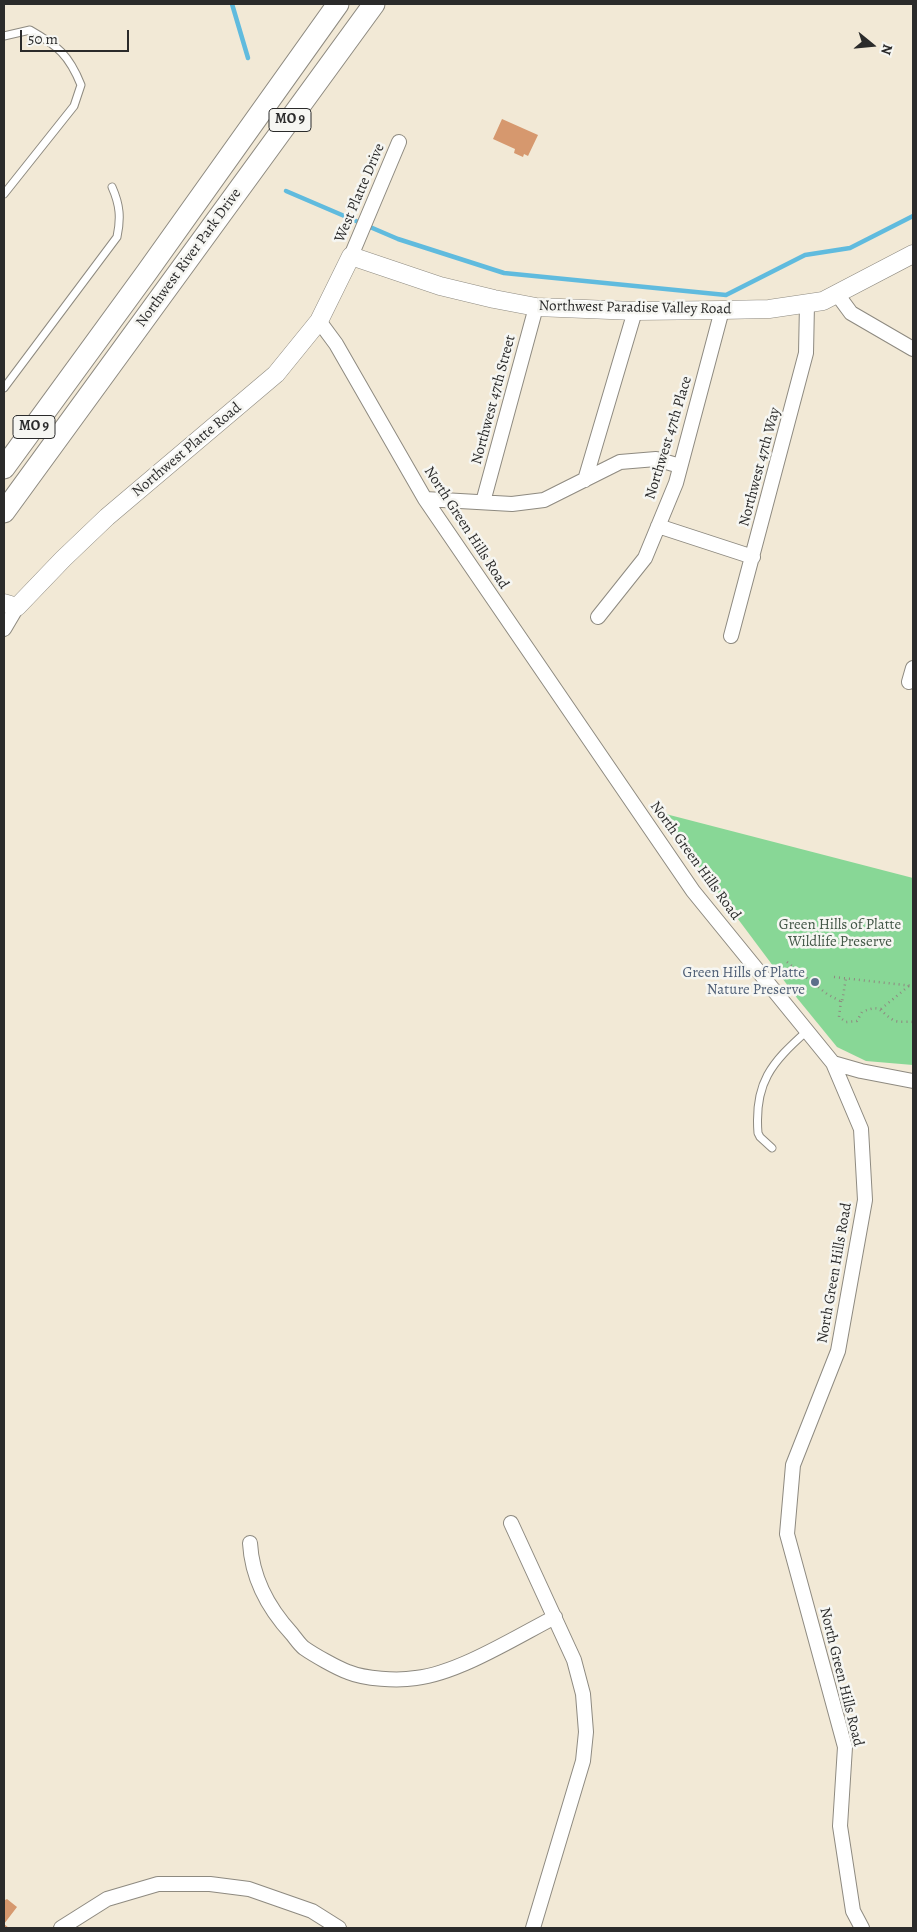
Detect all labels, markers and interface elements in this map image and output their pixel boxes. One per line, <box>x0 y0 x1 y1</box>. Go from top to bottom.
scale bar <box>22 20 131 52</box>
north arrow <box>847 20 897 70</box>
text: 50 m <box>28 29 58 49</box>
text: N <box>876 42 897 57</box>
road number: MO 9 <box>269 108 311 132</box>
street label: West Platte Drive <box>331 141 389 245</box>
street label: Northwest River Park Drive <box>133 185 245 331</box>
street label: Northwest Paradise Valley Road <box>538 297 732 319</box>
street label: Northwest 47th Street <box>468 333 520 467</box>
street label: Northwest 47th Place <box>642 374 696 502</box>
street label: Northwest Platte Road <box>129 399 245 501</box>
street label: Northwest 47th Way <box>735 405 785 529</box>
road number: MO 9 <box>13 416 55 438</box>
street label: North Green Hills Road <box>420 463 512 593</box>
street label: North Green Hills Road <box>646 798 744 924</box>
park label: Green Hills of Platte Wildlife Preserve <box>779 916 901 951</box>
place label: Green Hills of Platte Nature Preserve <box>682 964 805 999</box>
marker: Green Hills of Platte Nature Preserve <box>809 976 821 988</box>
street label: North Green Hills Road <box>814 1201 856 1345</box>
street label: North Green Hills Road <box>815 1606 867 1748</box>

